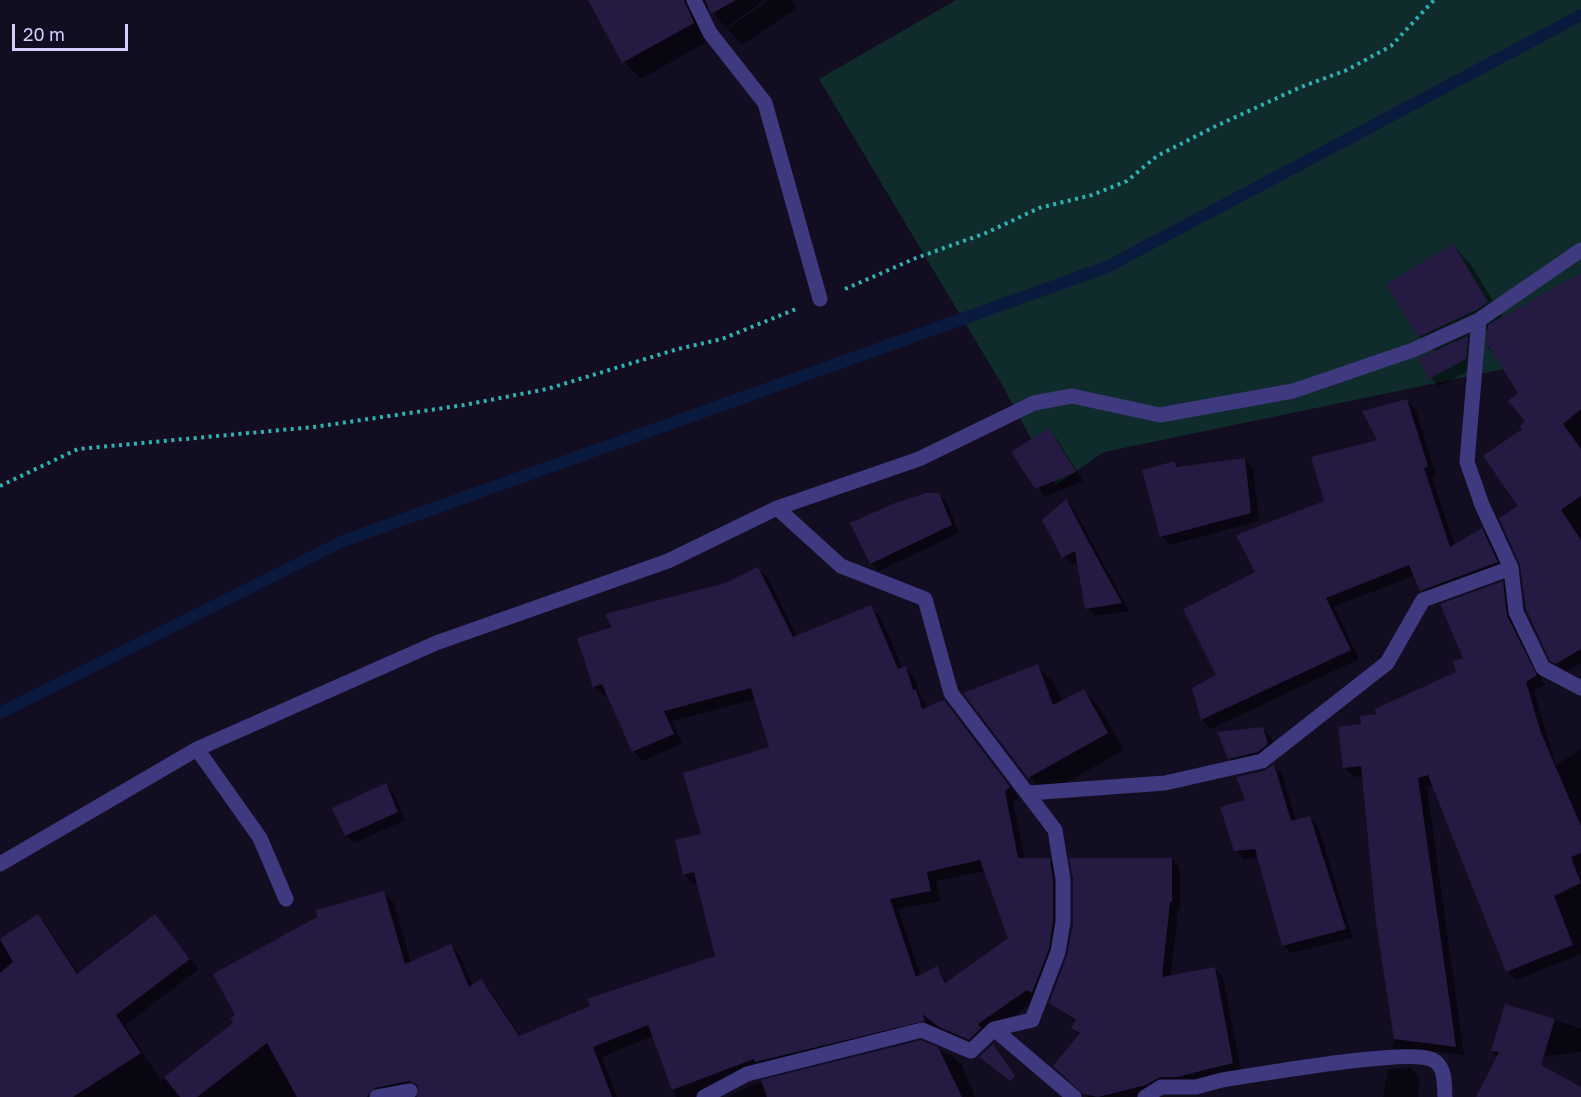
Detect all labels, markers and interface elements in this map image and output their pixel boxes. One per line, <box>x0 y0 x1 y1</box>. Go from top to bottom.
scale bar <box>15 12 130 50</box>
text: 20 m <box>23 23 65 45</box>

